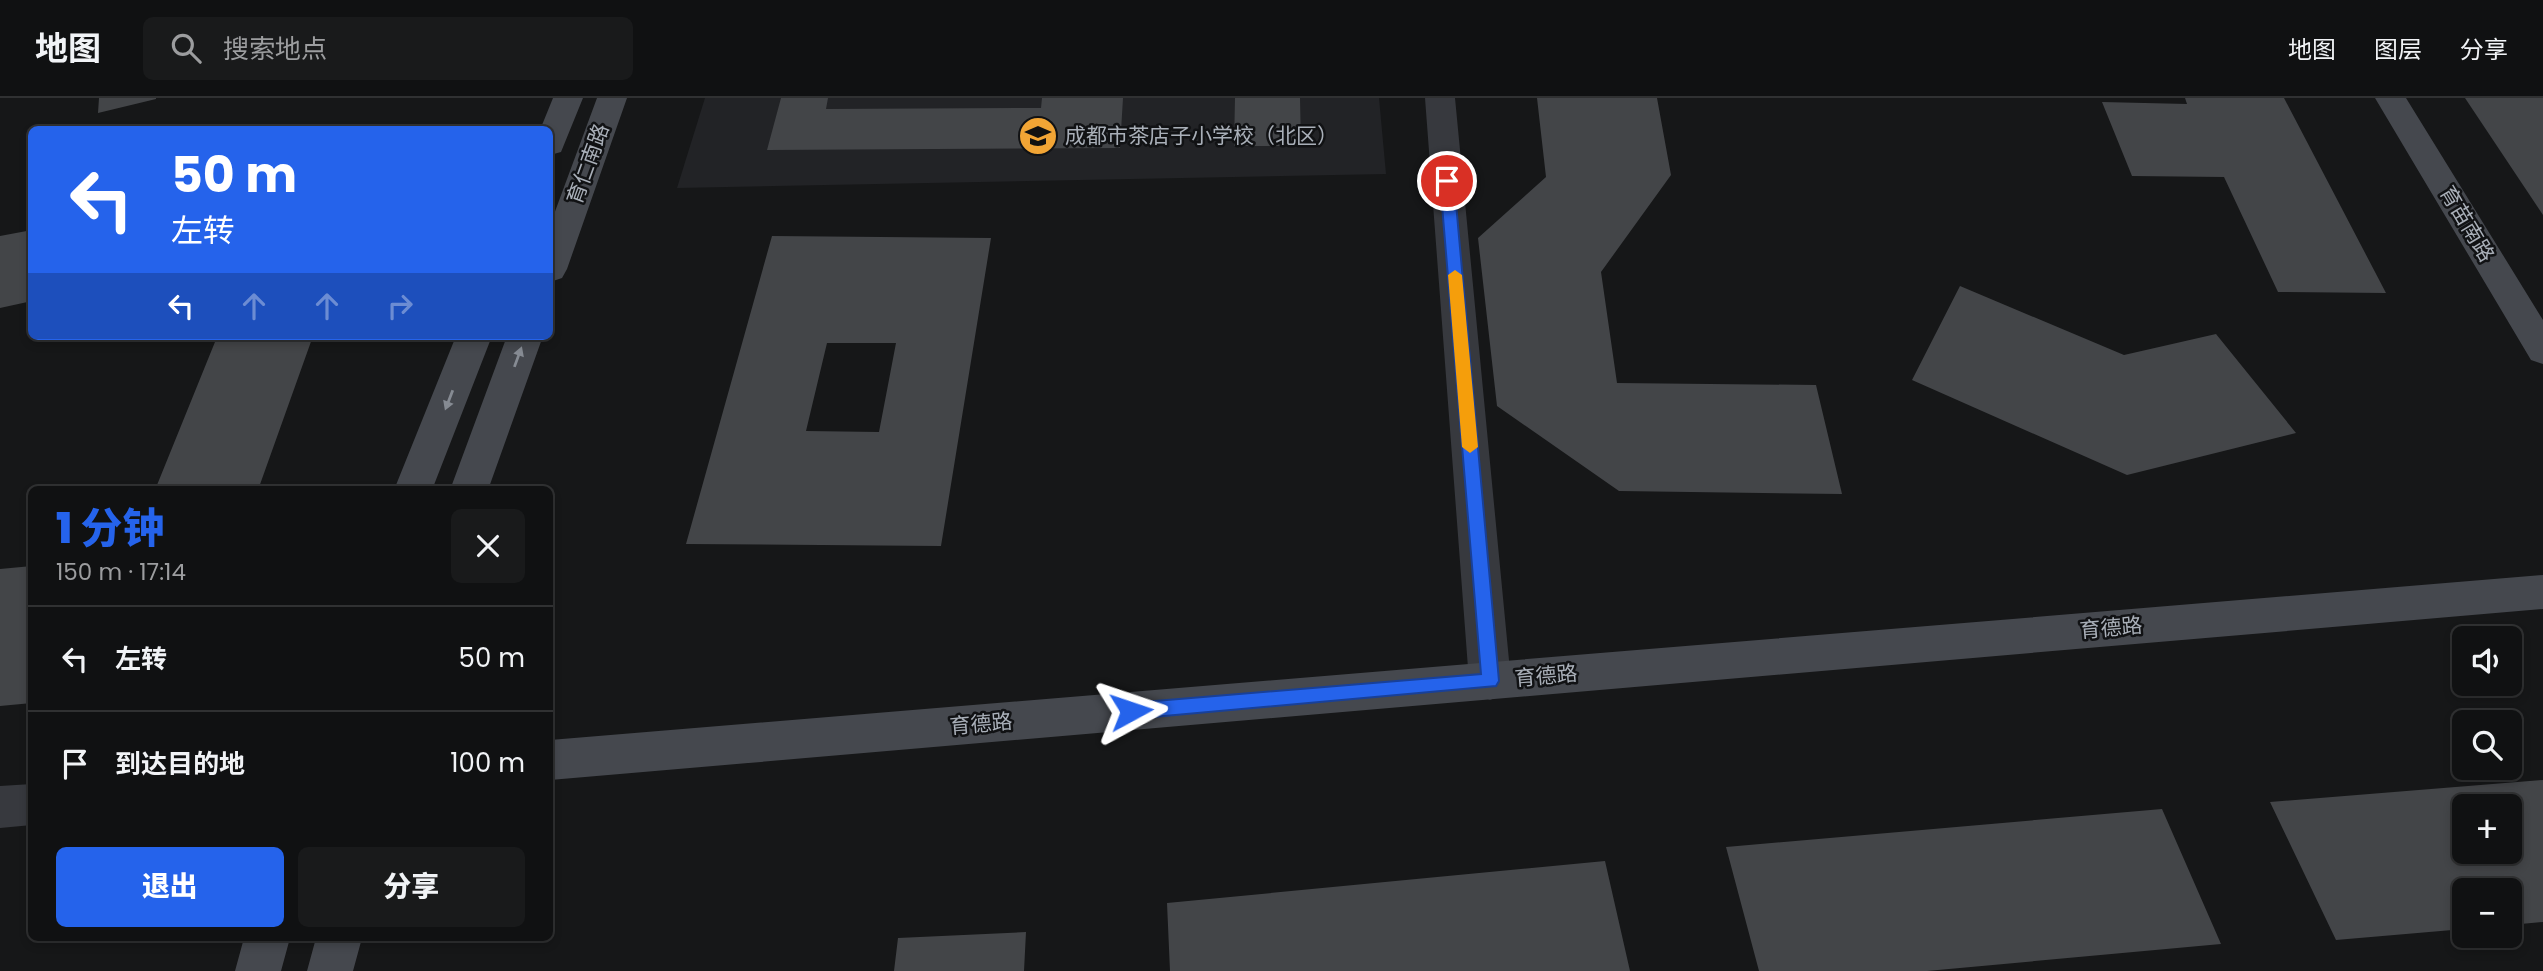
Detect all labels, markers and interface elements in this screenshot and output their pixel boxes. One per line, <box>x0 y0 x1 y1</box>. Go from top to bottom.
search box <box>143 17 633 80</box>
text: 地图 <box>35 25 101 72</box>
icon: search <box>167 29 205 67</box>
text: 搜索地点 <box>223 31 327 67</box>
text: 地图 <box>2288 33 2336 66</box>
text: 图层 <box>2374 33 2422 66</box>
text: 分享 <box>2460 33 2508 66</box>
school or university icon: 成都市茶店子小学校（北区） <box>1017 115 1059 157</box>
street label: 育仁南路 <box>560 119 616 208</box>
place label: 成都市茶店子小学校（北区） <box>1065 121 1338 150</box>
text: 50 m <box>171 141 297 209</box>
pin <box>1417 151 1477 211</box>
icon: left <box>56 154 147 245</box>
icon: arrive <box>1428 162 1466 200</box>
street label: 育苗南路 <box>2433 180 2501 267</box>
text: 左转 <box>171 208 235 253</box>
icon: left <box>162 287 200 325</box>
icon: ahead <box>235 287 273 325</box>
icon: ahead <box>308 287 346 325</box>
icon: right <box>381 287 419 325</box>
one-way arrow <box>513 346 524 367</box>
one-way arrow <box>443 389 454 410</box>
text: 1 分钟 <box>56 499 164 558</box>
button: close <box>451 509 525 583</box>
text: 150 m · 17:14 <box>56 556 186 588</box>
street label: 育德路 <box>2078 610 2144 645</box>
map controls <box>2452 626 2522 948</box>
button: sound <box>2452 626 2522 696</box>
icon: left <box>56 640 94 678</box>
text: 50 m <box>459 640 525 676</box>
text: 左转 <box>115 641 167 677</box>
street label: 育德路 <box>1513 658 1579 693</box>
position arrow <box>1094 674 1168 748</box>
street label: 育德路 <box>948 706 1014 741</box>
button: search <box>2452 710 2522 780</box>
icon: arrive <box>56 745 94 783</box>
text: 100 m <box>450 745 525 781</box>
text: 到达目的地 <box>115 746 245 782</box>
button: + <box>2452 794 2522 864</box>
button: 退出 <box>56 847 284 927</box>
button: 分享 <box>298 847 525 927</box>
button: − <box>2452 878 2522 948</box>

